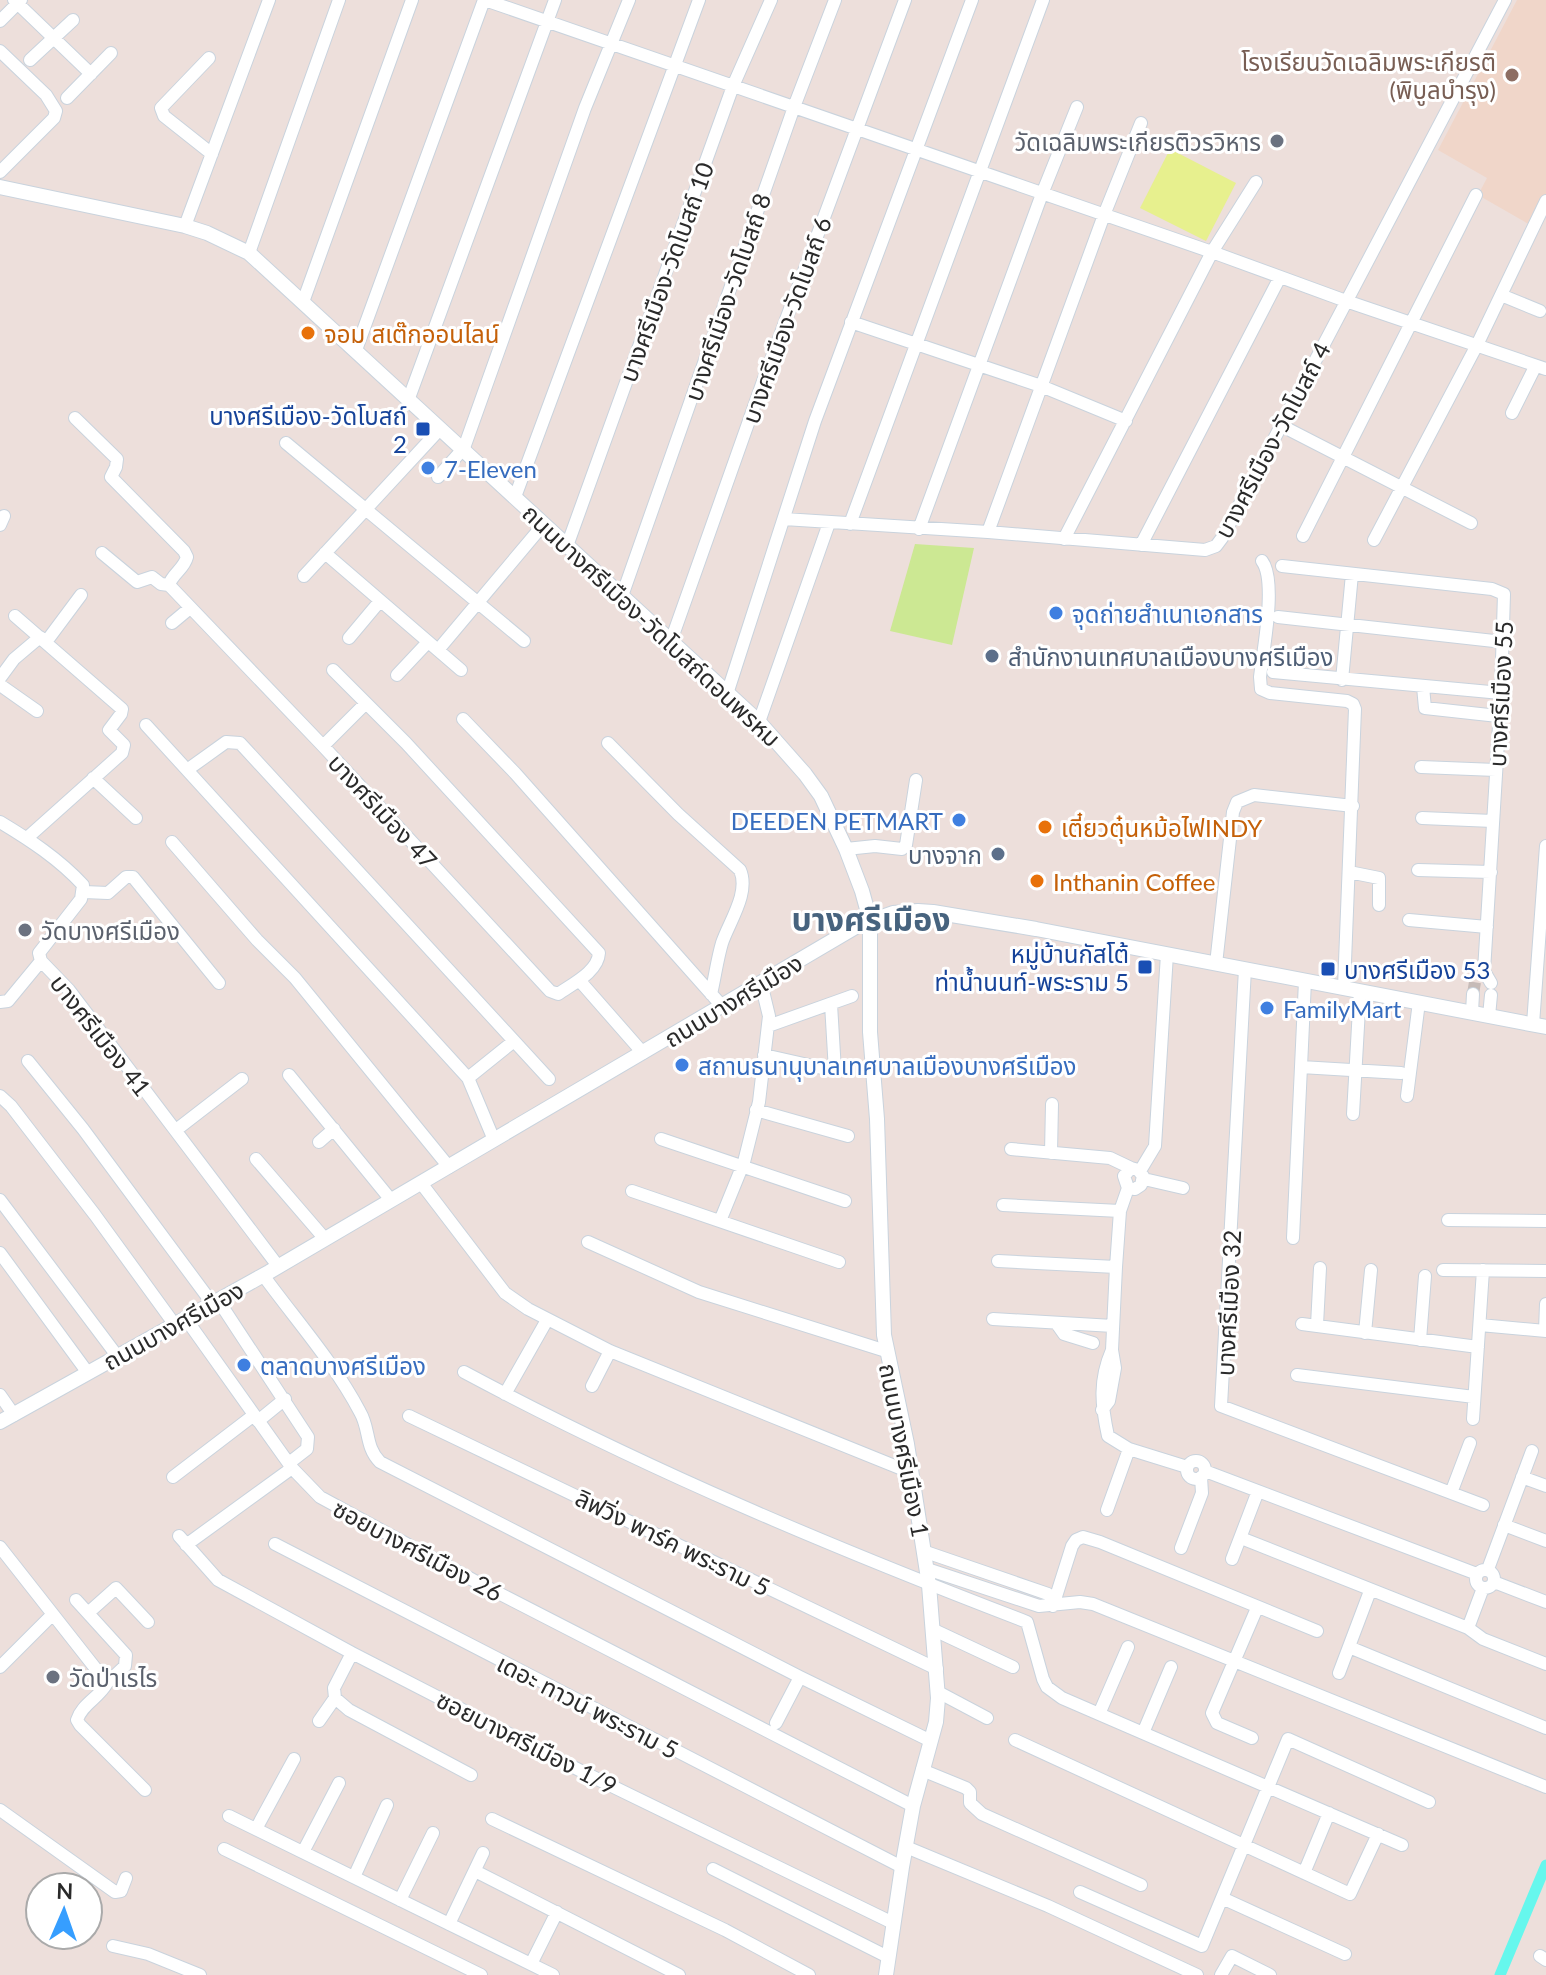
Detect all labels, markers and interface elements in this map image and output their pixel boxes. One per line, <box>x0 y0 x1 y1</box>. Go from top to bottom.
place label: โรงเรียนวัดเฉลิมพระเกียรติ (พิบูลบำรุง) <box>1241 47 1496 106</box>
marker: โรงเรียนวัดเฉลิมพระเกียรติ (พิบูลบำรุง) <box>1503 66 1521 84</box>
place label: วัดเฉลิมพระเกียรติวรวิหาร <box>1015 127 1261 156</box>
marker: วัดเฉลิมพระเกียรติวรวิหาร <box>1268 132 1286 150</box>
street label: บางศรีเมือง-วัดโบสถ์ 10 <box>613 158 719 386</box>
street label: บางศรีเมือง-วัดโบสถ์ 8 <box>678 189 776 405</box>
street label: บางศรีเมือง-วัดโบสถ์ 6 <box>735 213 837 427</box>
place label: จอม สเต๊กออนไลน์ <box>324 319 499 348</box>
marker: จอม สเต๊กออนไลน์ <box>299 324 317 342</box>
street label: บางศรีเมือง-วัดโบสถ์ 4 <box>1208 337 1336 543</box>
place label: บางศรีเมือง-วัดโบสถ์ 2 <box>209 401 407 458</box>
marker: บางศรีเมือง-วัดโบสถ์ 2 <box>414 420 432 438</box>
place label: 7-Eleven <box>444 454 537 483</box>
marker: 7-Eleven <box>419 459 437 477</box>
street label: ถนนบางศรีเมือง-วัดโบสถ์ดอนพรหม <box>517 498 787 752</box>
place label: จุดถ่ายสำเนาเอกสาร <box>1072 599 1263 630</box>
marker: จุดถ่ายสำเนาเอกสาร <box>1047 604 1065 622</box>
street label: บางศรีเมือง 55 <box>1482 620 1518 768</box>
place label: สำนักงานเทศบาลเมืองบางศรีเมือง <box>1008 642 1334 671</box>
marker: สำนักงานเทศบาลเมืองบางศรีเมือง <box>983 647 1001 665</box>
street label: บางศรีเมือง 47 <box>322 748 444 874</box>
place label: DEEDEN PETMART <box>731 806 943 835</box>
marker: DEEDEN PETMART <box>950 811 968 829</box>
place label: เตี๋ยวตุ๋นหม้อไฟINDY <box>1061 812 1262 844</box>
marker: เตี๋ยวตุ๋นหม้อไฟINDY <box>1036 818 1054 836</box>
place label: บางจาก <box>908 840 982 869</box>
marker: บางจาก <box>989 845 1007 863</box>
place label: Inthanin Coffee <box>1053 867 1215 896</box>
marker: Inthanin Coffee <box>1028 872 1046 890</box>
district label: บางศรีเมือง <box>792 899 950 938</box>
place label: วัดบางศรีเมือง <box>41 916 180 945</box>
marker: วัดบางศรีเมือง <box>16 921 34 939</box>
place label: หมู่บ้านกัสโต้ ท่าน้ำนนท์-พระราม 5 <box>934 939 1129 996</box>
street label: ถนนบางศรีเมือง <box>659 947 807 1053</box>
place label: บางศรีเมือง 53 <box>1344 955 1490 984</box>
marker: หมู่บ้านกัสโต้ ท่าน้ำนนท์-พระราม 5 <box>1136 958 1154 976</box>
marker: บางศรีเมือง 53 <box>1319 960 1337 978</box>
street label: บางศรีเมือง 41 <box>45 968 157 1102</box>
place label: FamilyMart <box>1283 994 1402 1023</box>
marker: FamilyMart <box>1258 999 1276 1017</box>
place label: สถานธนานุบาลเทศบาลเมืองบางศรีเมือง <box>698 1051 1076 1082</box>
marker: สถานธนานุบาลเทศบาลเมืองบางศรีเมือง <box>673 1056 691 1074</box>
street label: บางศรีเมือง 32 <box>1210 1229 1246 1377</box>
street label: ถนนบางศรีเมือง <box>98 1274 248 1376</box>
place label: ตลาดบางศรีเมือง <box>260 1351 426 1380</box>
marker: ตลาดบางศรีเมือง <box>235 1356 253 1374</box>
street label: ถนนบางศรีเมือง 1 <box>874 1361 936 1539</box>
street label: ลิฟวิ่ง พาร์ค พระราม 5 <box>571 1482 775 1602</box>
street label: ซอยบางศรีเมือง 26 <box>328 1493 508 1607</box>
street label: เดอะ ทาวน์ พระราม 5 <box>493 1648 683 1764</box>
place label: วัดป่าเรไร <box>69 1663 157 1692</box>
marker: วัดป่าเรไร <box>44 1668 62 1686</box>
street label: ซอยบางศรีเมือง 1/9 <box>432 1684 622 1800</box>
north arrow <box>24 1871 104 1951</box>
text: N <box>56 1877 74 1904</box>

